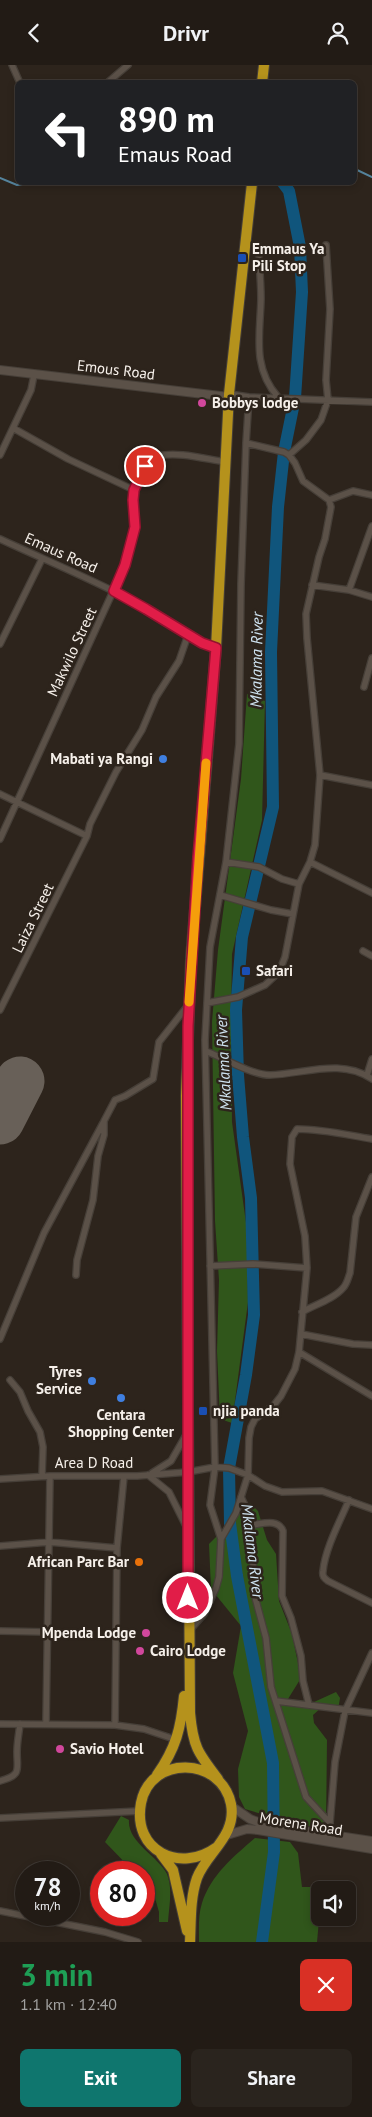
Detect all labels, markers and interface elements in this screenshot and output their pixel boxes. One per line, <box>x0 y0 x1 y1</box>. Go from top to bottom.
icon: back <box>20 19 48 47</box>
text: Drivr <box>163 19 209 47</box>
icon: person <box>324 19 352 47</box>
text: 890 m <box>118 96 215 142</box>
icon: left <box>35 100 100 165</box>
text: Emaus Road <box>118 140 232 168</box>
place label: Emmaus Ya Pili Stop <box>252 239 324 275</box>
marker: Emmaus Ya Pili Stop <box>236 252 248 264</box>
street label: Emous Road <box>76 355 156 384</box>
place label: Bobbys lodge <box>212 393 299 412</box>
marker: Bobbys lodge <box>196 397 208 409</box>
pin <box>124 445 166 487</box>
icon: arrive <box>131 452 159 480</box>
street label: Emaus Road <box>22 528 101 577</box>
street label: Makwilo Street <box>43 604 101 699</box>
water label: Mkalama River <box>245 610 267 708</box>
place label: Mabati ya Rangi <box>50 749 153 768</box>
marker: Mabati ya Rangi <box>157 753 169 765</box>
street label: Laiza Street <box>7 880 58 956</box>
place label: Safari <box>256 961 293 980</box>
marker: Safari <box>240 965 252 977</box>
water label: Mkalama River <box>210 1013 235 1111</box>
place label: Tyres Service <box>36 1362 82 1398</box>
marker: Tyres Service <box>86 1375 98 1387</box>
marker: Centara Shopping Center <box>115 1392 127 1404</box>
place label: njia panda <box>213 1401 280 1420</box>
place label: Centara Shopping Center <box>68 1405 175 1441</box>
marker: njia panda <box>197 1405 209 1417</box>
street label: Area D Road <box>55 1453 133 1472</box>
water label: Mkalama River <box>237 1502 269 1601</box>
place label: African Parc Bar <box>28 1552 130 1571</box>
marker: African Parc Bar <box>133 1556 145 1568</box>
position arrow <box>161 1571 213 1623</box>
place label: Mpenda Lodge <box>42 1623 136 1642</box>
marker: Mpenda Lodge <box>140 1627 152 1639</box>
place label: Cairo Lodge <box>150 1641 226 1660</box>
marker: Cairo Lodge <box>134 1645 146 1657</box>
place label: Savio Hotel <box>70 1739 144 1758</box>
marker: Savio Hotel <box>54 1743 66 1755</box>
street label: Morena Road <box>258 1808 344 1839</box>
speed limit sign: 80 <box>90 1861 155 1926</box>
text: 78 <box>33 1871 62 1903</box>
map controls <box>311 1881 356 1926</box>
button: sound <box>311 1881 356 1926</box>
text: km/h <box>34 1898 61 1913</box>
text: 3 min <box>20 1955 93 1994</box>
button: close <box>300 1959 352 2011</box>
text: 1.1 km · 12:40 <box>20 1994 117 2014</box>
button: Exit <box>20 2049 181 2107</box>
button: Share <box>191 2049 352 2107</box>

